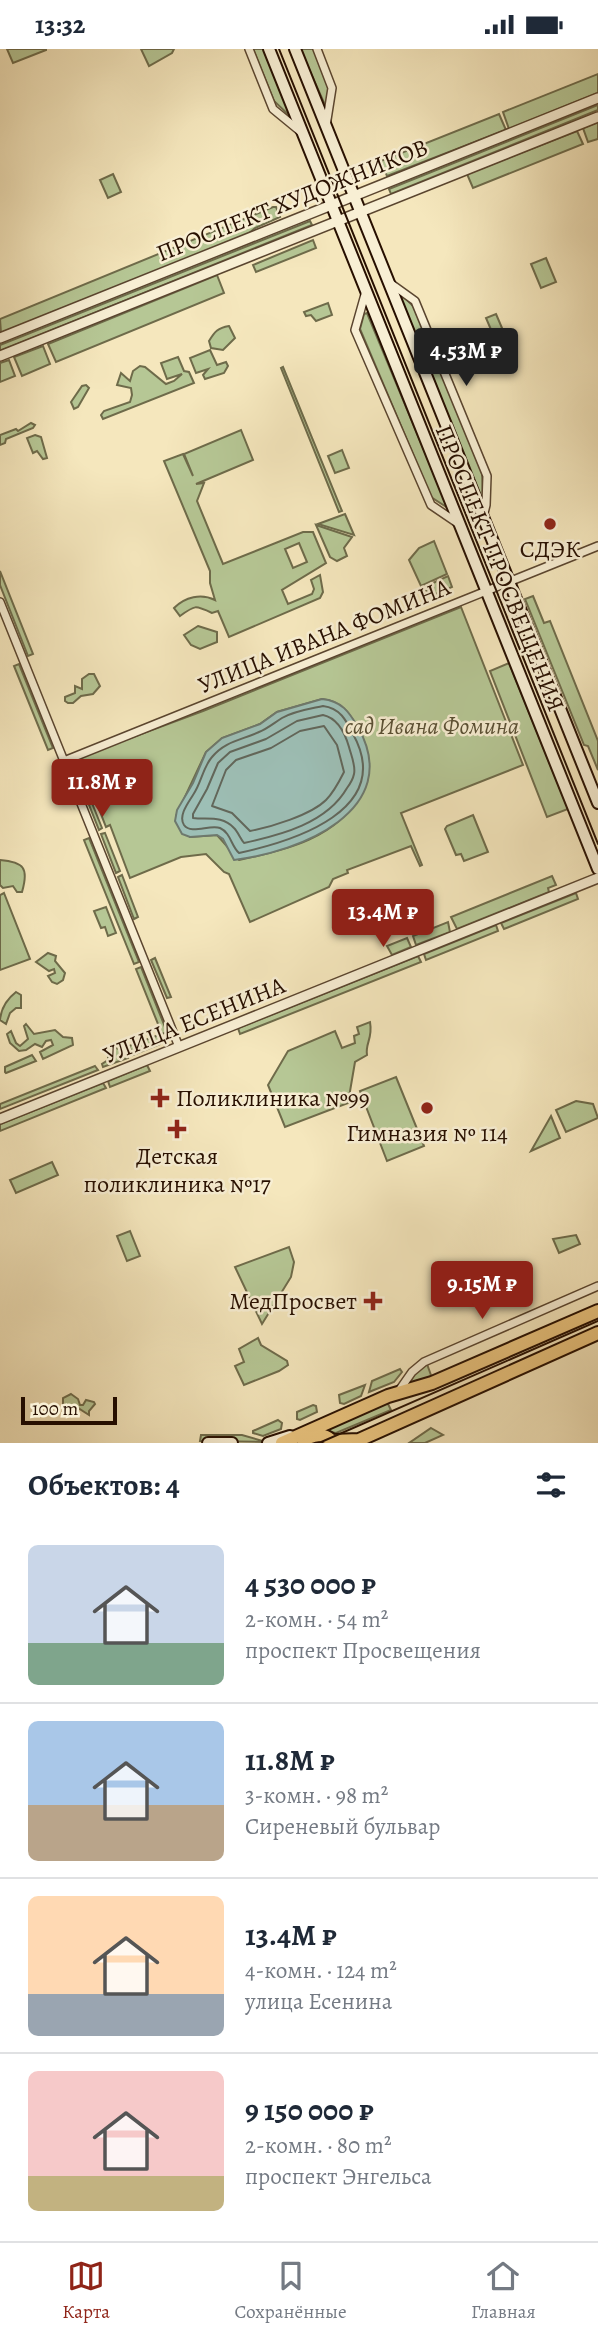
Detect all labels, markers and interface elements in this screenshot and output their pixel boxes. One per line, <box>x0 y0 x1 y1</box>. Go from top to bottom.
text: 13:32 <box>35 7 85 42</box>
street label: ПРОСПЕКТ ХУДОЖНИКОВ <box>151 131 433 269</box>
pin: 4.53M ₽ <box>401 329 531 388</box>
text: 4.53M ₽ <box>430 335 502 366</box>
street label: ПРОСПЕКТ ПРОСВЕЩЕНИЯ <box>428 420 572 716</box>
marker: СДЭК <box>542 516 558 532</box>
place label: СДЭК <box>520 533 581 565</box>
street label: УЛИЦА ИВАНА ФОМИНА <box>193 570 456 701</box>
park label: сад Ивана Фомина <box>345 710 519 742</box>
pin: 11.8M ₽ <box>37 759 167 819</box>
text: 11.8M ₽ <box>68 766 136 797</box>
pin: 13.4M ₽ <box>318 890 448 949</box>
text: 13.4M ₽ <box>348 896 418 927</box>
street label: УЛИЦА ЕСЕНИНА <box>98 969 291 1071</box>
place label: Поликлиника №99 <box>176 1082 370 1114</box>
marker: Поликлиника №99 <box>150 1088 170 1108</box>
marker: Гимназия № 114 <box>419 1100 435 1116</box>
place label: Гимназия № 114 <box>346 1117 508 1149</box>
marker: Детская поликлиника №17 <box>167 1119 187 1139</box>
place label: Детская поликлиника №17 <box>83 1140 272 1200</box>
pin: 9.15M ₽ <box>417 1261 547 1321</box>
text: 9.15M ₽ <box>447 1268 517 1299</box>
place label: МедПросвет <box>229 1285 357 1317</box>
marker: МедПросвет <box>363 1291 383 1311</box>
scale bar <box>21 1394 117 1426</box>
text: 100 m <box>32 1396 78 1422</box>
text: Объектов: 4 <box>28 1465 180 1505</box>
icon: filters <box>532 1466 570 1504</box>
text: 4 530 000 ₽ <box>245 1564 376 1604</box>
icon: home <box>84 1573 168 1657</box>
text: 2-комн. · 54 m² <box>245 1604 388 1635</box>
text: проспект Просвещения <box>245 1635 481 1666</box>
text: 11.8M ₽ <box>245 1740 335 1780</box>
icon: home <box>84 1749 168 1833</box>
text: 3-комн. · 98 m² <box>245 1780 388 1811</box>
text: Сиреневый бульвар <box>245 1811 440 1842</box>
text: 13.4M ₽ <box>245 1915 337 1955</box>
icon: home <box>84 1924 168 2008</box>
text: 4-комн. · 124 m² <box>245 1955 397 1986</box>
text: улица Есенина <box>245 1986 392 2017</box>
text: 9 150 000 ₽ <box>245 2090 374 2130</box>
icon: home <box>84 2099 168 2183</box>
text: 2-комн. · 80 m² <box>245 2130 391 2161</box>
text: проспект Энгельса <box>245 2161 431 2192</box>
tab: Карта <box>62 2257 110 2325</box>
tab: Сохранённые <box>235 2257 347 2325</box>
tab: Главная <box>471 2257 536 2325</box>

